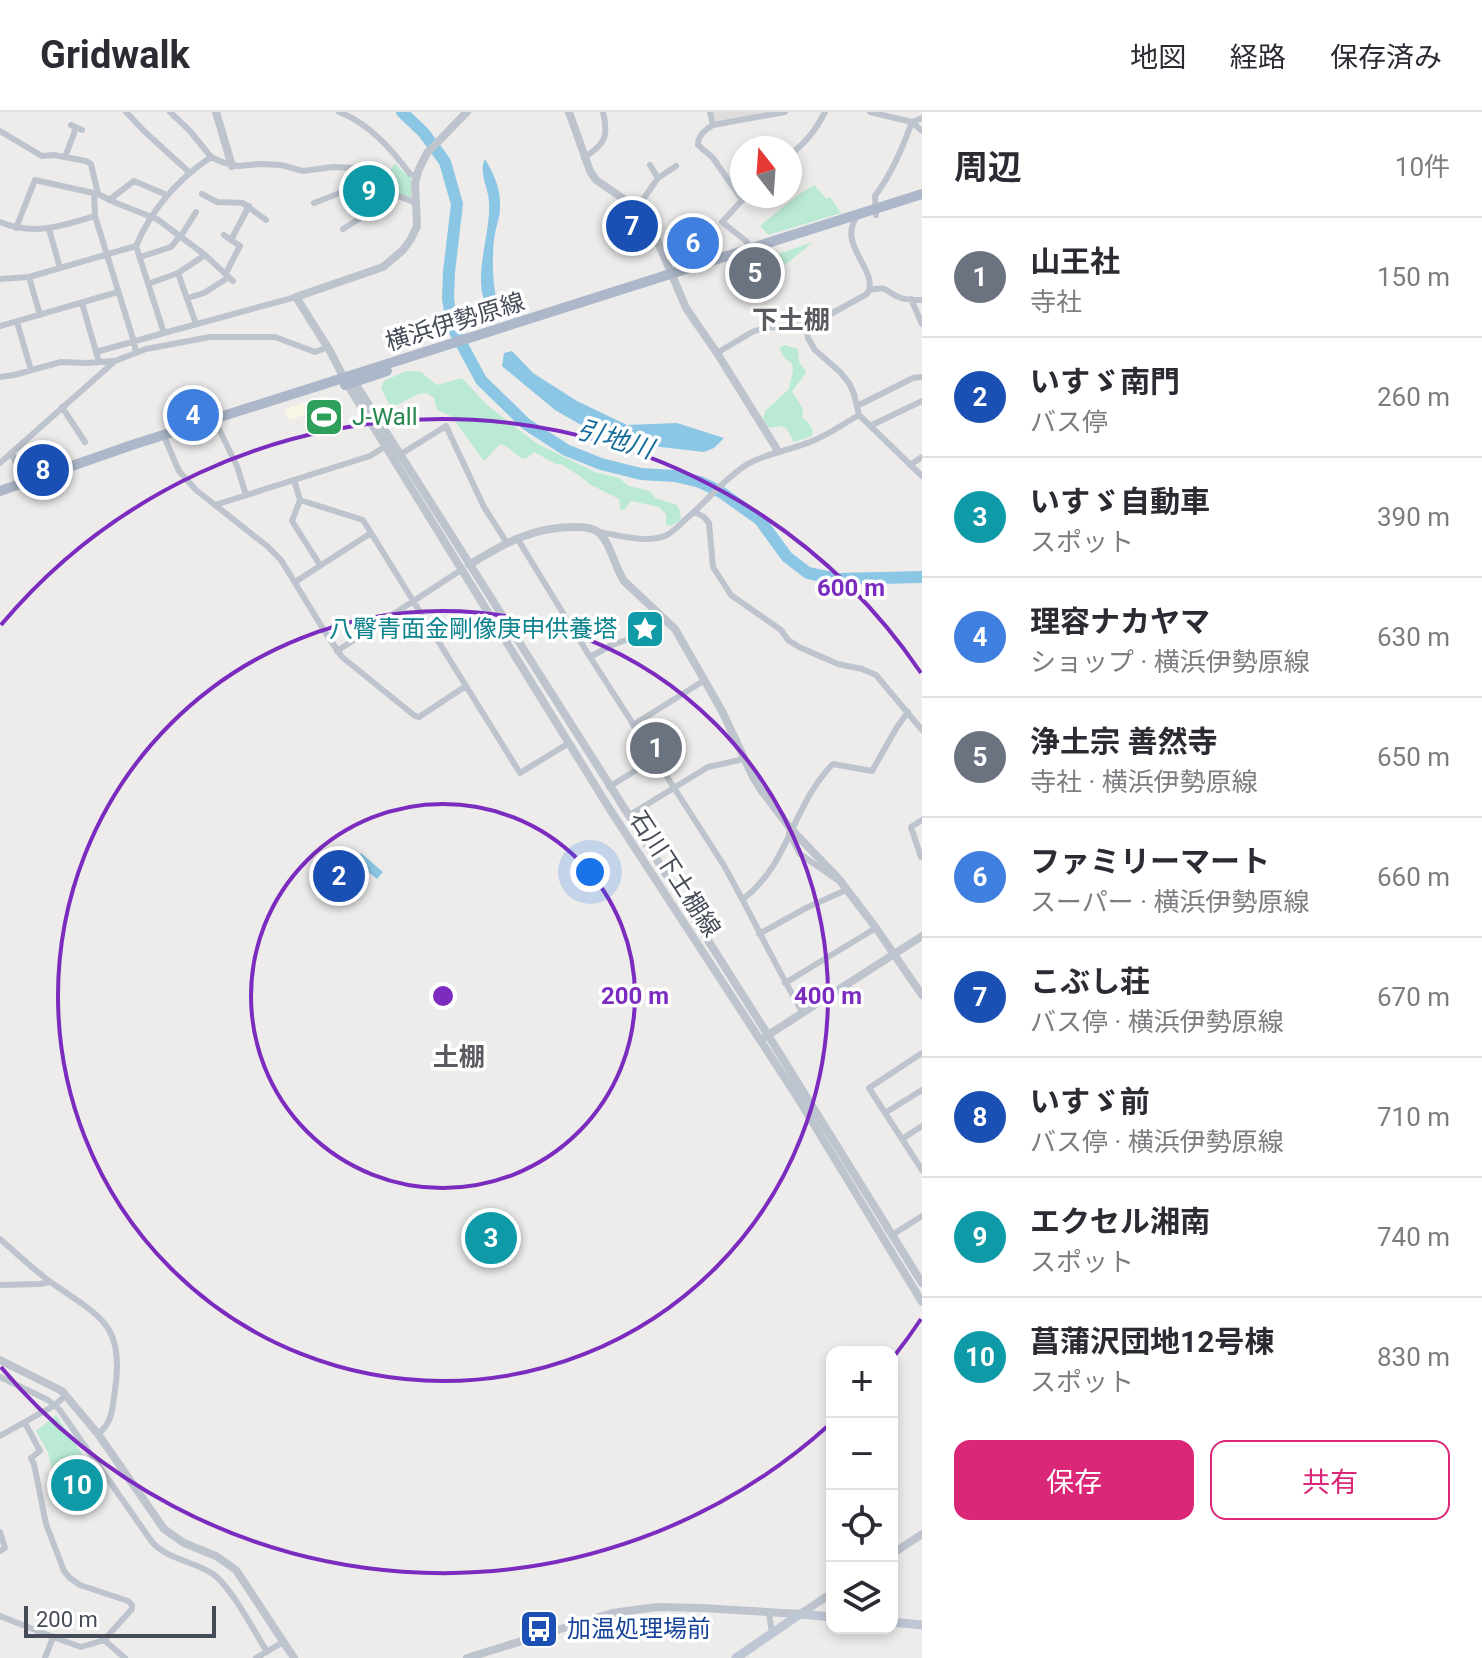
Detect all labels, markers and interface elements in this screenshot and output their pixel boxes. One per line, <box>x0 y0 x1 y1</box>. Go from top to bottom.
text: Gridwalk <box>40 33 190 77</box>
text: 地図 <box>1130 41 1186 74</box>
text: 経路 <box>1230 41 1286 74</box>
text: 保存済み <box>1330 41 1442 74</box>
north arrow <box>730 136 802 208</box>
text: 周辺 <box>954 147 1022 187</box>
text: 10件 <box>1395 152 1450 182</box>
pin: 9 <box>343 161 395 221</box>
pin: 7 <box>606 196 658 256</box>
pin: 6 <box>667 213 719 273</box>
pin: 5 <box>729 243 781 303</box>
text: 山王社 <box>1030 244 1120 279</box>
text: 1 <box>973 262 987 292</box>
text: 150 m <box>1377 262 1450 292</box>
text: 寺社 <box>1030 287 1082 317</box>
street label: 横浜伊勢原線 <box>382 288 528 356</box>
district label: 下土棚 <box>752 305 830 335</box>
text: いすゞ南門 <box>1030 364 1180 399</box>
text: 2 <box>973 382 987 412</box>
text: 260 m <box>1377 382 1450 412</box>
pin: 4 <box>167 385 219 445</box>
sports icon: J-Wall <box>303 396 345 438</box>
place label: J-Wall <box>352 403 418 431</box>
text: バス停 <box>1030 407 1108 437</box>
water label: 引地川 <box>573 414 660 465</box>
pin: 8 <box>17 440 69 500</box>
text: いすゞ自動車 <box>1030 484 1210 519</box>
text: 3 <box>973 502 987 532</box>
text: 390 m <box>1377 502 1450 532</box>
text: スポット <box>1030 527 1134 557</box>
text: 600 m <box>817 574 885 602</box>
text: 理容ナカヤマ <box>1030 604 1210 639</box>
place icon: 八臀青面金剛像庚申供養塔 <box>624 608 666 650</box>
place label: 八臀青面金剛像庚申供養塔 <box>329 615 617 643</box>
text: 4 <box>973 622 987 652</box>
text: 630 m <box>1377 622 1450 652</box>
text: ショップ · 横浜伊勢原線 <box>1030 647 1310 677</box>
pin: 1 <box>630 718 682 778</box>
text: 浄土宗 善然寺 <box>1030 724 1217 759</box>
text: 5 <box>973 742 987 772</box>
text: 650 m <box>1377 742 1450 772</box>
text: 寺社 · 横浜伊勢原線 <box>1030 767 1258 797</box>
street label: 石川下土棚線 <box>624 806 726 942</box>
text: ファミリーマート <box>1030 844 1270 879</box>
pin: 2 <box>313 846 365 906</box>
your location <box>570 852 610 892</box>
text: 6 <box>973 862 987 892</box>
text: 660 m <box>1377 862 1450 892</box>
text: スーパー · 横浜伊勢原線 <box>1030 887 1309 917</box>
text: こぶし荘 <box>1030 964 1150 999</box>
centre of rings <box>429 982 457 1010</box>
text: 200 m <box>601 982 669 1010</box>
text: 400 m <box>794 982 862 1010</box>
text: 7 <box>973 982 987 1012</box>
text: 670 m <box>1377 982 1450 1012</box>
text: バス停 · 横浜伊勢原線 <box>1030 1007 1284 1037</box>
district label: 土棚 <box>433 1042 485 1072</box>
text: いすゞ前 <box>1030 1084 1150 1119</box>
text: 8 <box>973 1102 987 1132</box>
text: 710 m <box>1377 1102 1450 1132</box>
text: バス停 · 横浜伊勢原線 <box>1030 1127 1284 1157</box>
text: エクセル湘南 <box>1030 1204 1210 1239</box>
pin: 3 <box>465 1208 517 1268</box>
text: 9 <box>973 1222 987 1252</box>
text: 740 m <box>1377 1222 1450 1252</box>
text: スポット <box>1030 1247 1134 1277</box>
text: 菖蒲沢団地12号棟 <box>1030 1324 1274 1359</box>
text: 10 <box>965 1342 995 1372</box>
text: 830 m <box>1377 1342 1450 1372</box>
map controls <box>826 1346 898 1634</box>
button: + <box>826 1346 898 1418</box>
text: スポット <box>1030 1367 1134 1397</box>
button: − <box>826 1418 898 1490</box>
button: 保存 <box>954 1440 1194 1520</box>
button: 共有 <box>1210 1440 1450 1520</box>
pin: 10 <box>51 1455 103 1515</box>
button: locate <box>826 1490 898 1562</box>
button: layers <box>826 1562 898 1634</box>
scale bar <box>24 1602 216 1638</box>
text: 200 m <box>36 1607 98 1632</box>
bus stop icon: 加温処理場前 <box>518 1608 560 1650</box>
place label: 加温処理場前 <box>567 1615 711 1643</box>

